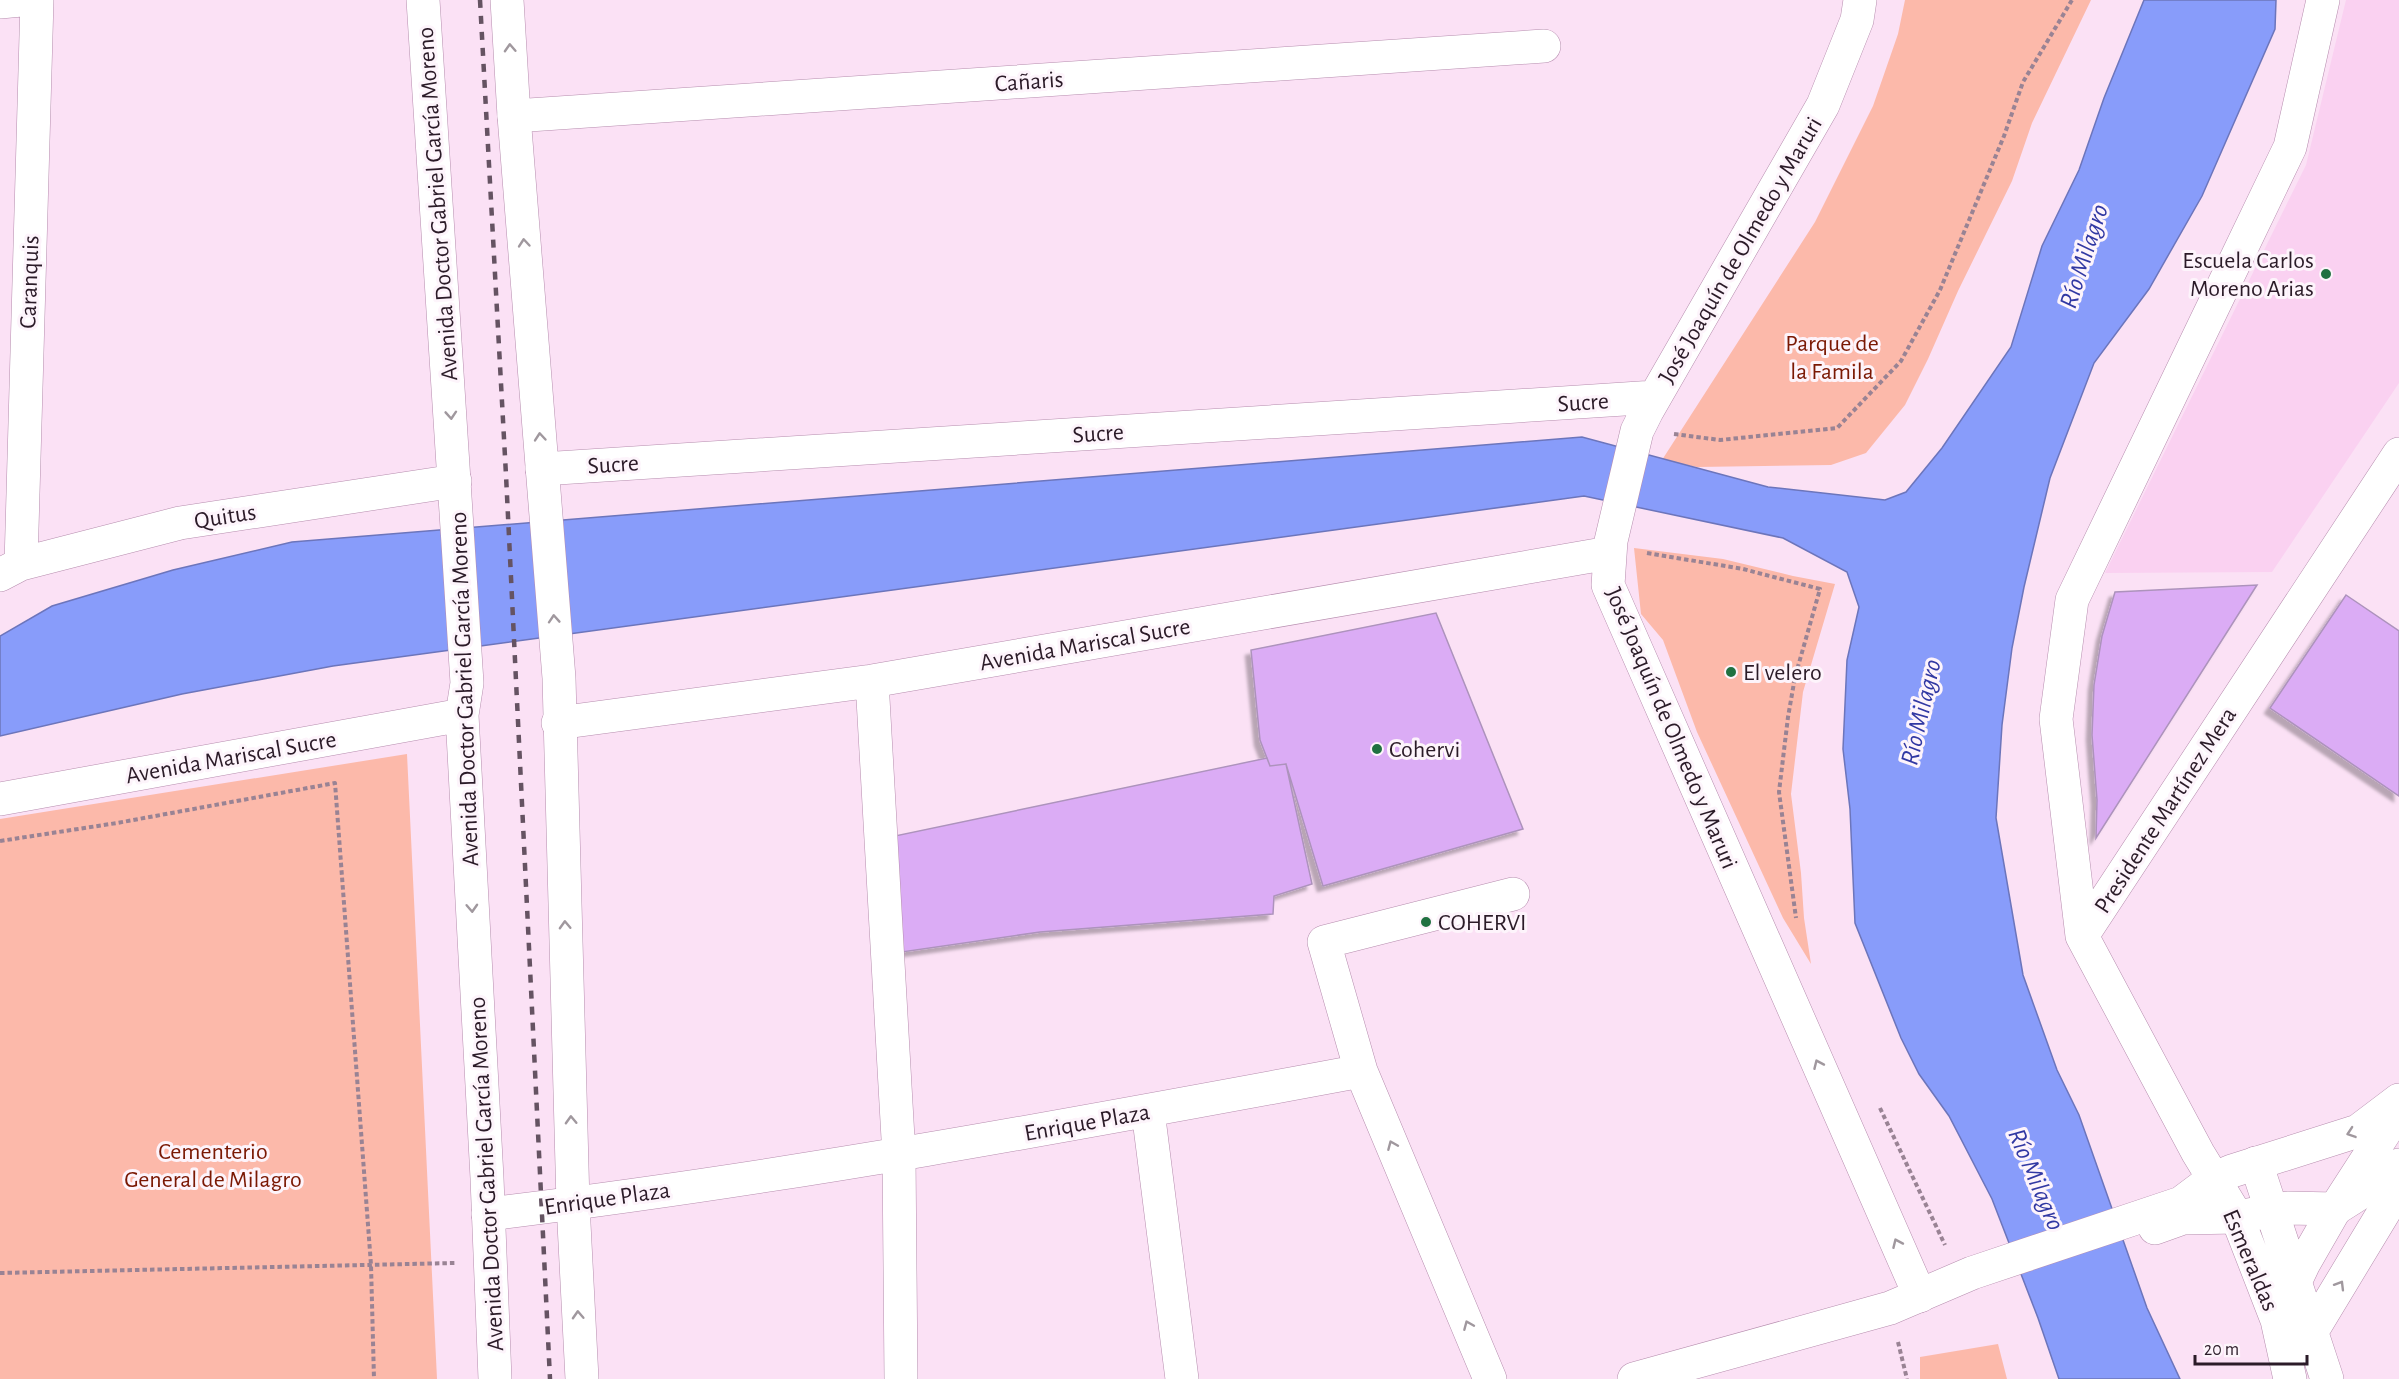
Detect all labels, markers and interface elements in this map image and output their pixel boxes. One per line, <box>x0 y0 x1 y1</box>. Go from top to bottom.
street label: Avenida Doctor Gabriel García Moreno <box>414 26 462 382</box>
one-way arrow <box>503 44 516 53</box>
street label: Cañaris <box>994 68 1064 96</box>
street label: José Joaquín de Olmedo y Maruri <box>1655 113 1827 388</box>
water label: Río Milagro <box>2055 201 2113 311</box>
street label: Caranquis <box>16 235 44 329</box>
one-way arrow <box>518 238 531 247</box>
place label: Escuela Carlos Moreno Arias <box>2182 249 2314 301</box>
marker: Escuela Carlos Moreno Arias <box>2319 267 2333 281</box>
park label: Parque de la Famila <box>1785 332 1879 384</box>
street label: Sucre <box>1557 389 1610 417</box>
one-way arrow <box>444 410 457 419</box>
street label: Sucre <box>1072 420 1125 448</box>
one-way arrow <box>533 433 546 442</box>
street label: Sucre <box>587 451 640 479</box>
street label: Quitus <box>193 500 258 534</box>
street label: Avenida Doctor Gabriel García Moreno <box>447 511 483 867</box>
street label: José Joaquín de Olmedo y Maruri <box>1601 584 1741 873</box>
one-way arrow <box>548 615 561 624</box>
street label: Avenida Mariscal Sucre <box>978 615 1192 675</box>
water label: Río Milagro <box>1896 657 1946 768</box>
place label: El velero <box>1743 661 1822 685</box>
marker: El velero <box>1724 665 1738 679</box>
street label: Presidente Martínez Mera <box>2090 703 2241 918</box>
street label: Avenida Mariscal Sucre <box>124 728 338 788</box>
place label: Cohervi <box>1389 738 1460 762</box>
marker: Cohervi <box>1370 742 1384 756</box>
one-way arrow <box>466 904 479 913</box>
place label: COHERVI <box>1438 911 1526 935</box>
marker: COHERVI <box>1419 915 1433 929</box>
one-way arrow <box>558 921 571 930</box>
street label: Avenida Doctor Gabriel García Moreno <box>466 996 508 1352</box>
one-way arrow <box>1813 1060 1825 1071</box>
street label: Enrique Plaza <box>1023 1100 1152 1146</box>
one-way arrow <box>565 1116 577 1125</box>
water label: Río Milagro <box>2003 1125 2069 1234</box>
one-way arrow <box>2346 1125 2357 1138</box>
park label: Cementerio General de Milagro <box>124 1140 302 1192</box>
one-way arrow <box>1387 1141 1399 1152</box>
street label: Enrique Plaza <box>543 1178 672 1220</box>
street label: Esmeraldas <box>2218 1206 2282 1315</box>
one-way arrow <box>1892 1238 1904 1249</box>
one-way arrow <box>2333 1281 2345 1291</box>
one-way arrow <box>572 1311 585 1320</box>
one-way arrow <box>1463 1320 1475 1331</box>
scale bar <box>2195 1328 2308 1366</box>
text: 20 m <box>2204 1341 2239 1359</box>

